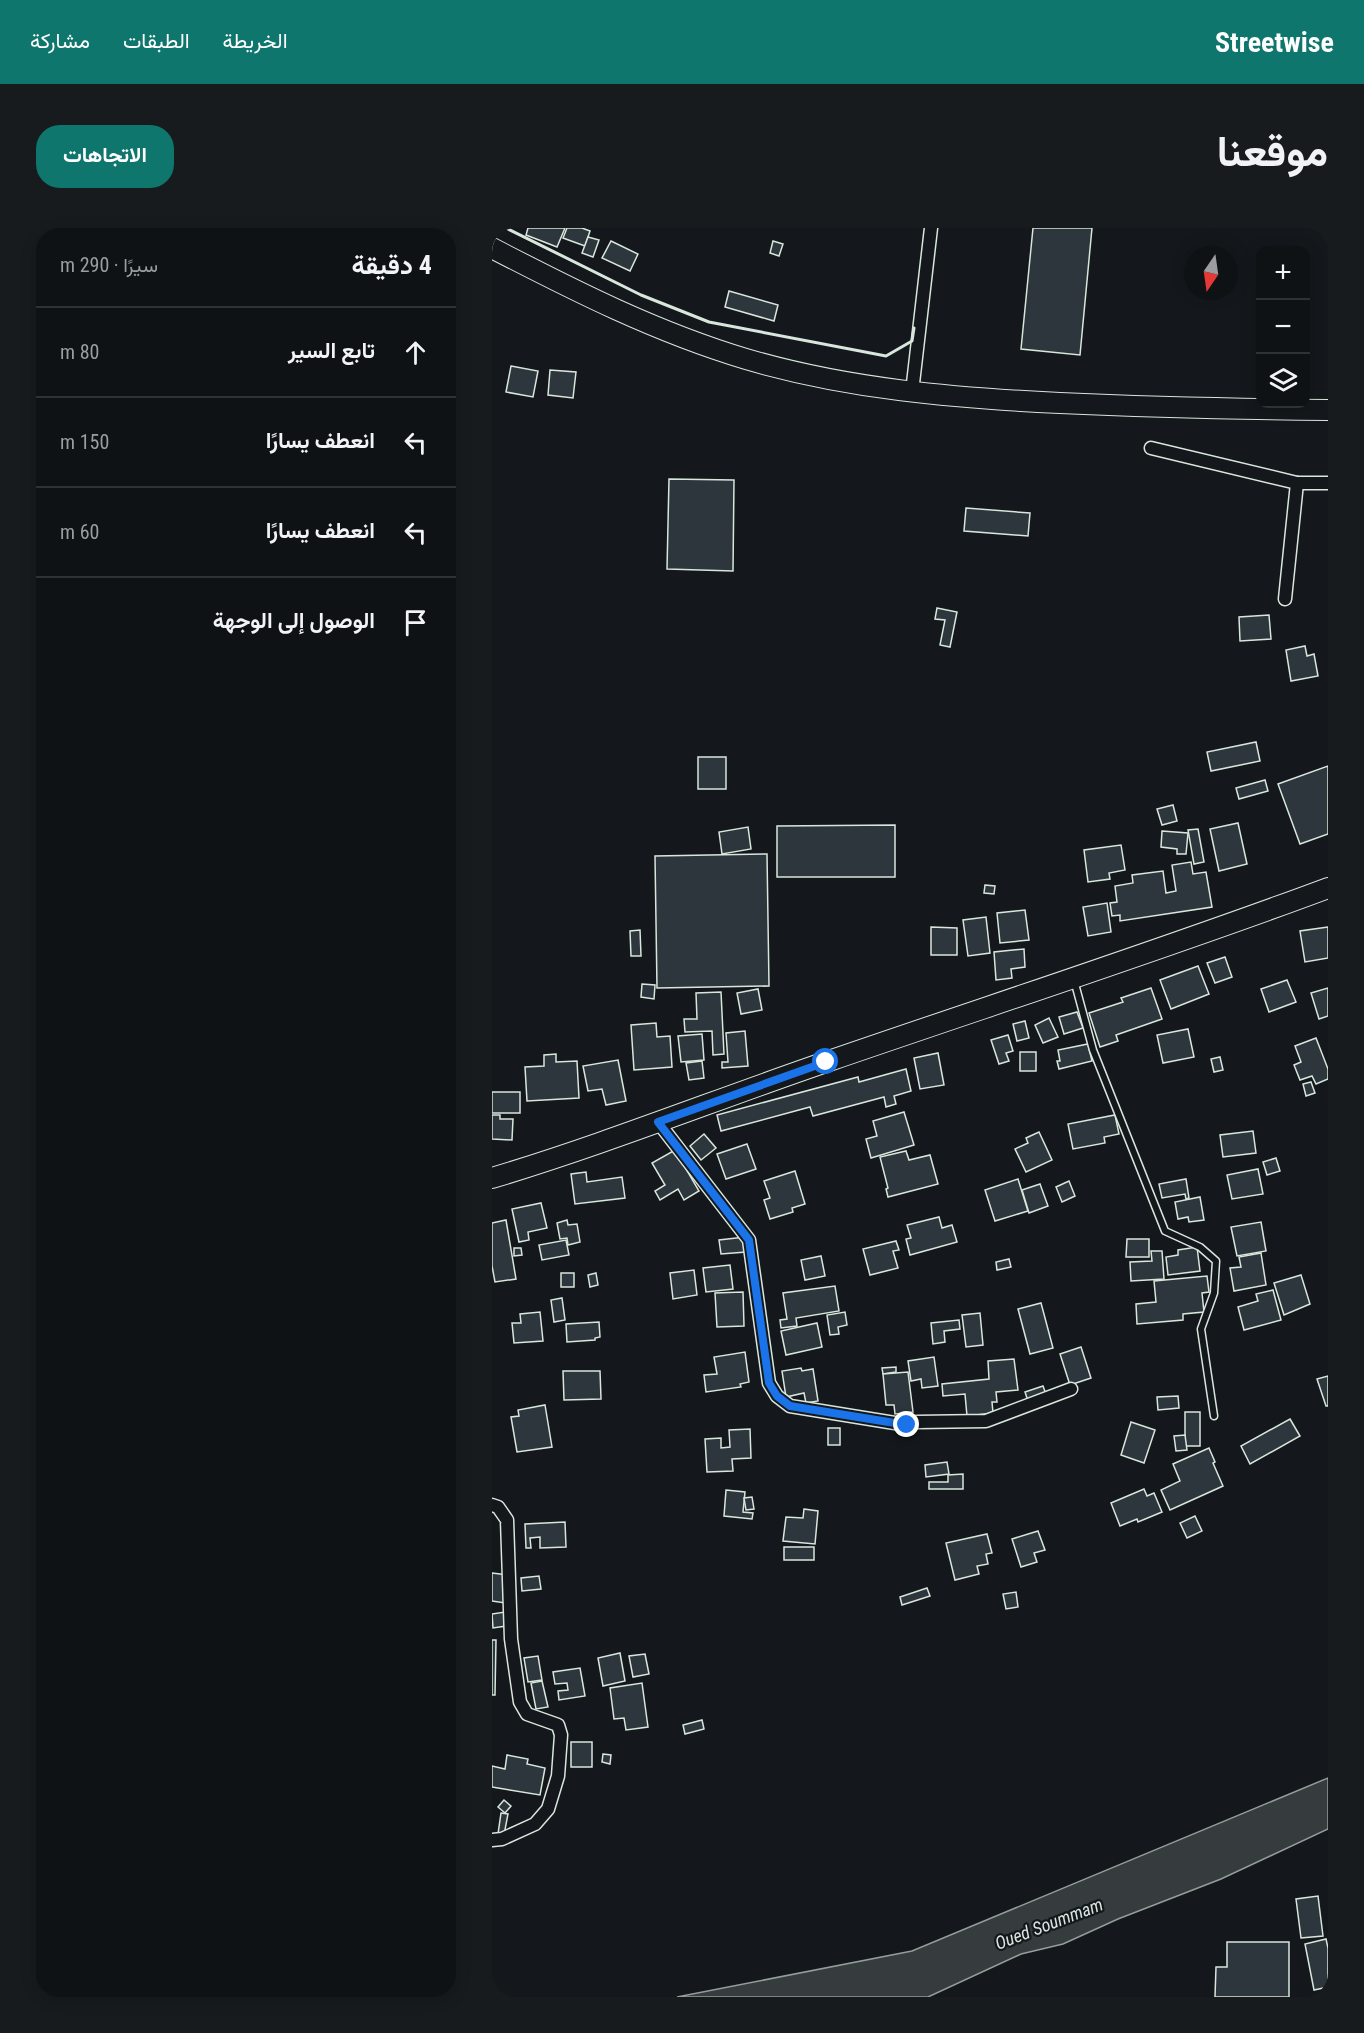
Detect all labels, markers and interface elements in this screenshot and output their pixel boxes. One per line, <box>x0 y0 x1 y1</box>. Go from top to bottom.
text: Streetwise <box>1215 26 1334 59</box>
text: مشاركة <box>30 29 90 53</box>
text: الطبقات <box>123 29 190 53</box>
text: الخريطة <box>223 29 288 53</box>
button: الاتجاهات <box>36 125 174 188</box>
text: موقعنا <box>1217 127 1328 176</box>
north arrow <box>1184 246 1238 300</box>
map controls <box>1256 246 1310 408</box>
button: + <box>1256 246 1310 300</box>
text: 4 دقيقة <box>352 250 432 280</box>
text: سيرًا · 290 m <box>60 253 158 277</box>
button: − <box>1256 300 1310 354</box>
icon: ahead <box>399 336 432 369</box>
text: تابع السير <box>288 338 375 363</box>
text: 80 m <box>60 340 99 364</box>
button: layers <box>1256 354 1310 408</box>
icon: left <box>399 426 432 459</box>
text: انعطف يسارًا <box>266 428 375 453</box>
text: 150 m <box>60 430 109 454</box>
icon: left <box>399 516 432 549</box>
text: انعطف يسارًا <box>266 518 375 543</box>
text: 60 m <box>60 520 99 544</box>
icon: arrive <box>399 606 432 639</box>
text: الوصول إلى الوجهة <box>213 608 375 633</box>
route start <box>812 1048 838 1074</box>
route end <box>893 1411 919 1437</box>
water label: Oued Soummam <box>992 1893 1106 1954</box>

